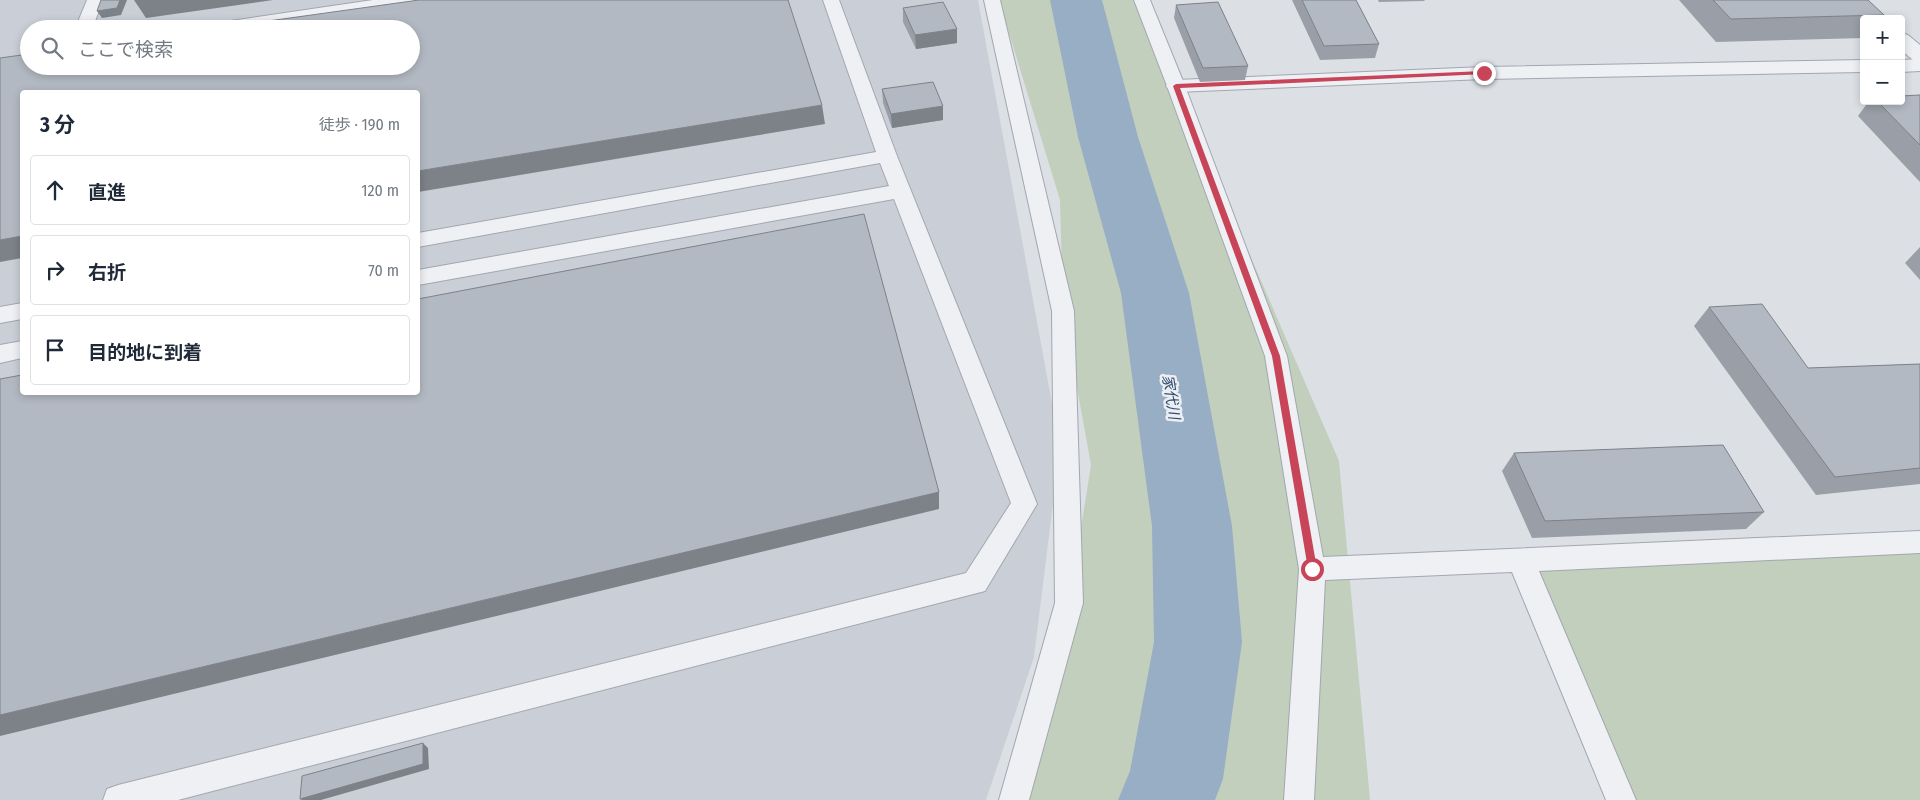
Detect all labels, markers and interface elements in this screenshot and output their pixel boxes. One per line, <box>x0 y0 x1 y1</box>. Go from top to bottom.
map controls <box>1860 15 1905 105</box>
button: + <box>1860 15 1905 60</box>
search box <box>20 20 420 75</box>
icon: search <box>38 34 66 62</box>
text: ここで検索 <box>78 38 173 61</box>
button: − <box>1860 60 1905 105</box>
route end <box>1473 62 1496 85</box>
text: 3 分 <box>40 112 75 138</box>
text: 徒歩 · 190 m <box>319 115 400 134</box>
icon: ahead <box>41 176 69 204</box>
text: 直進 <box>88 181 126 204</box>
text: 120 m <box>361 181 399 200</box>
icon: right <box>41 256 69 284</box>
text: 右折 <box>88 261 126 284</box>
text: 70 m <box>368 261 399 280</box>
icon: arrive <box>41 336 69 364</box>
text: 目的地に到着 <box>88 341 202 364</box>
water label: 家代川 <box>1159 373 1184 423</box>
route start <box>1301 558 1324 581</box>

